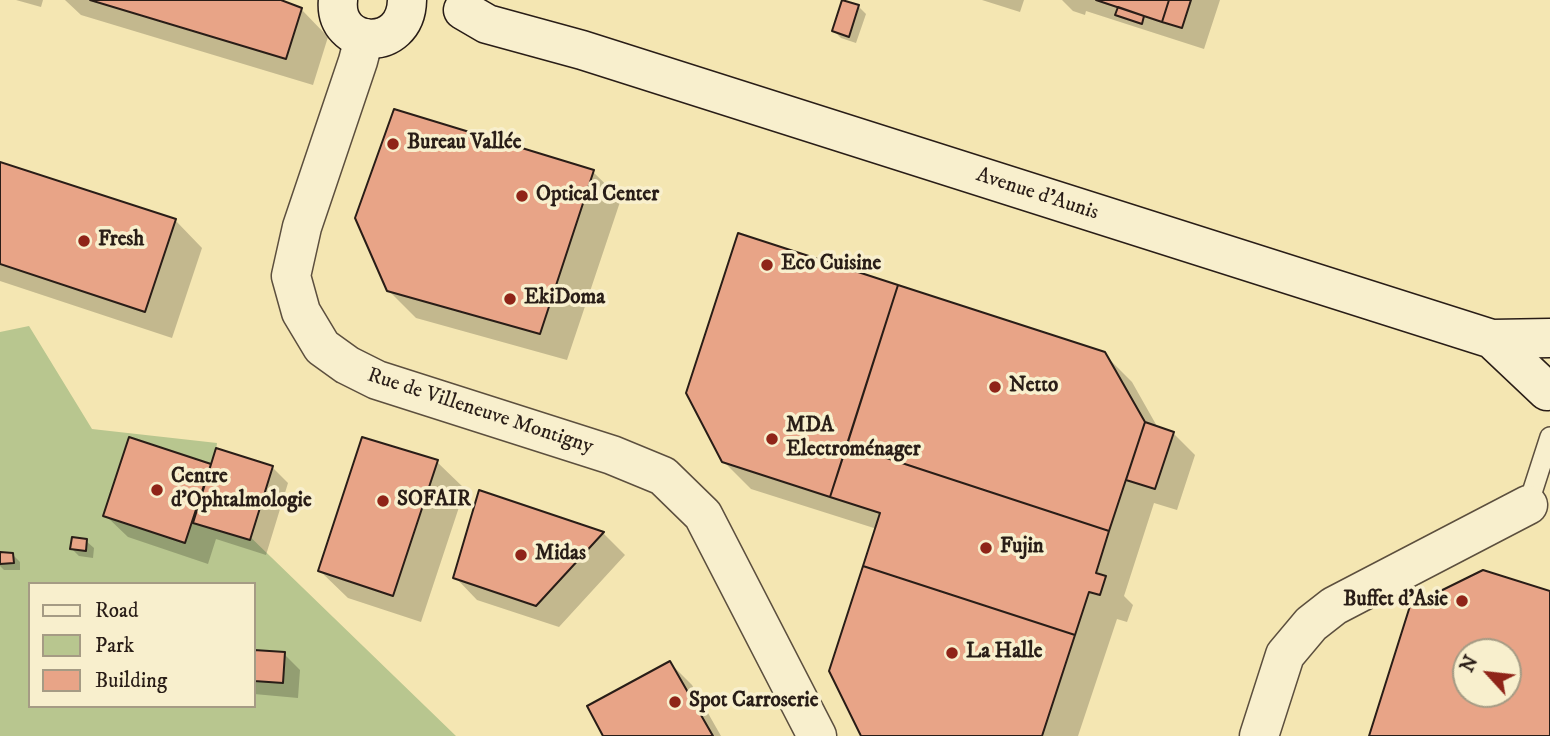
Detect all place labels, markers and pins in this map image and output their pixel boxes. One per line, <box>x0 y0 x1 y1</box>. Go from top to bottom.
place label: Bureau Vallée <box>407 131 521 157</box>
marker: Bureau Vallée <box>385 136 401 152</box>
place label: Optical Center <box>536 183 659 209</box>
marker: Optical Center <box>514 188 530 204</box>
place label: Fresh <box>98 228 144 254</box>
marker: Fresh <box>76 233 92 249</box>
place label: Eco Cuisine <box>781 252 881 278</box>
marker: Eco Cuisine <box>759 257 775 273</box>
place label: EkiDoma <box>524 286 605 312</box>
marker: EkiDoma <box>502 291 518 307</box>
place label: Netto <box>1009 374 1058 400</box>
marker: Netto <box>987 379 1003 395</box>
place label: MDA Electroménager <box>786 414 921 464</box>
marker: MDA Electroménager <box>764 431 780 447</box>
place label: Centre d'Ophtalmologie <box>171 465 312 515</box>
marker: Centre d'Ophtalmologie <box>149 482 165 498</box>
place label: SOFAIR <box>397 488 471 514</box>
marker: SOFAIR <box>375 493 391 509</box>
place label: Fujin <box>1000 535 1044 561</box>
marker: Fujin <box>978 540 994 556</box>
place label: Midas <box>535 542 586 568</box>
marker: Midas <box>513 547 529 563</box>
place label: Buffet d'Asie <box>1343 588 1448 614</box>
marker: Buffet d'Asie <box>1454 593 1470 609</box>
place label: La Halle <box>966 640 1042 666</box>
marker: La Halle <box>944 645 960 661</box>
place label: Spot Carroserie <box>689 689 818 715</box>
marker: Spot Carroserie <box>667 694 683 710</box>

